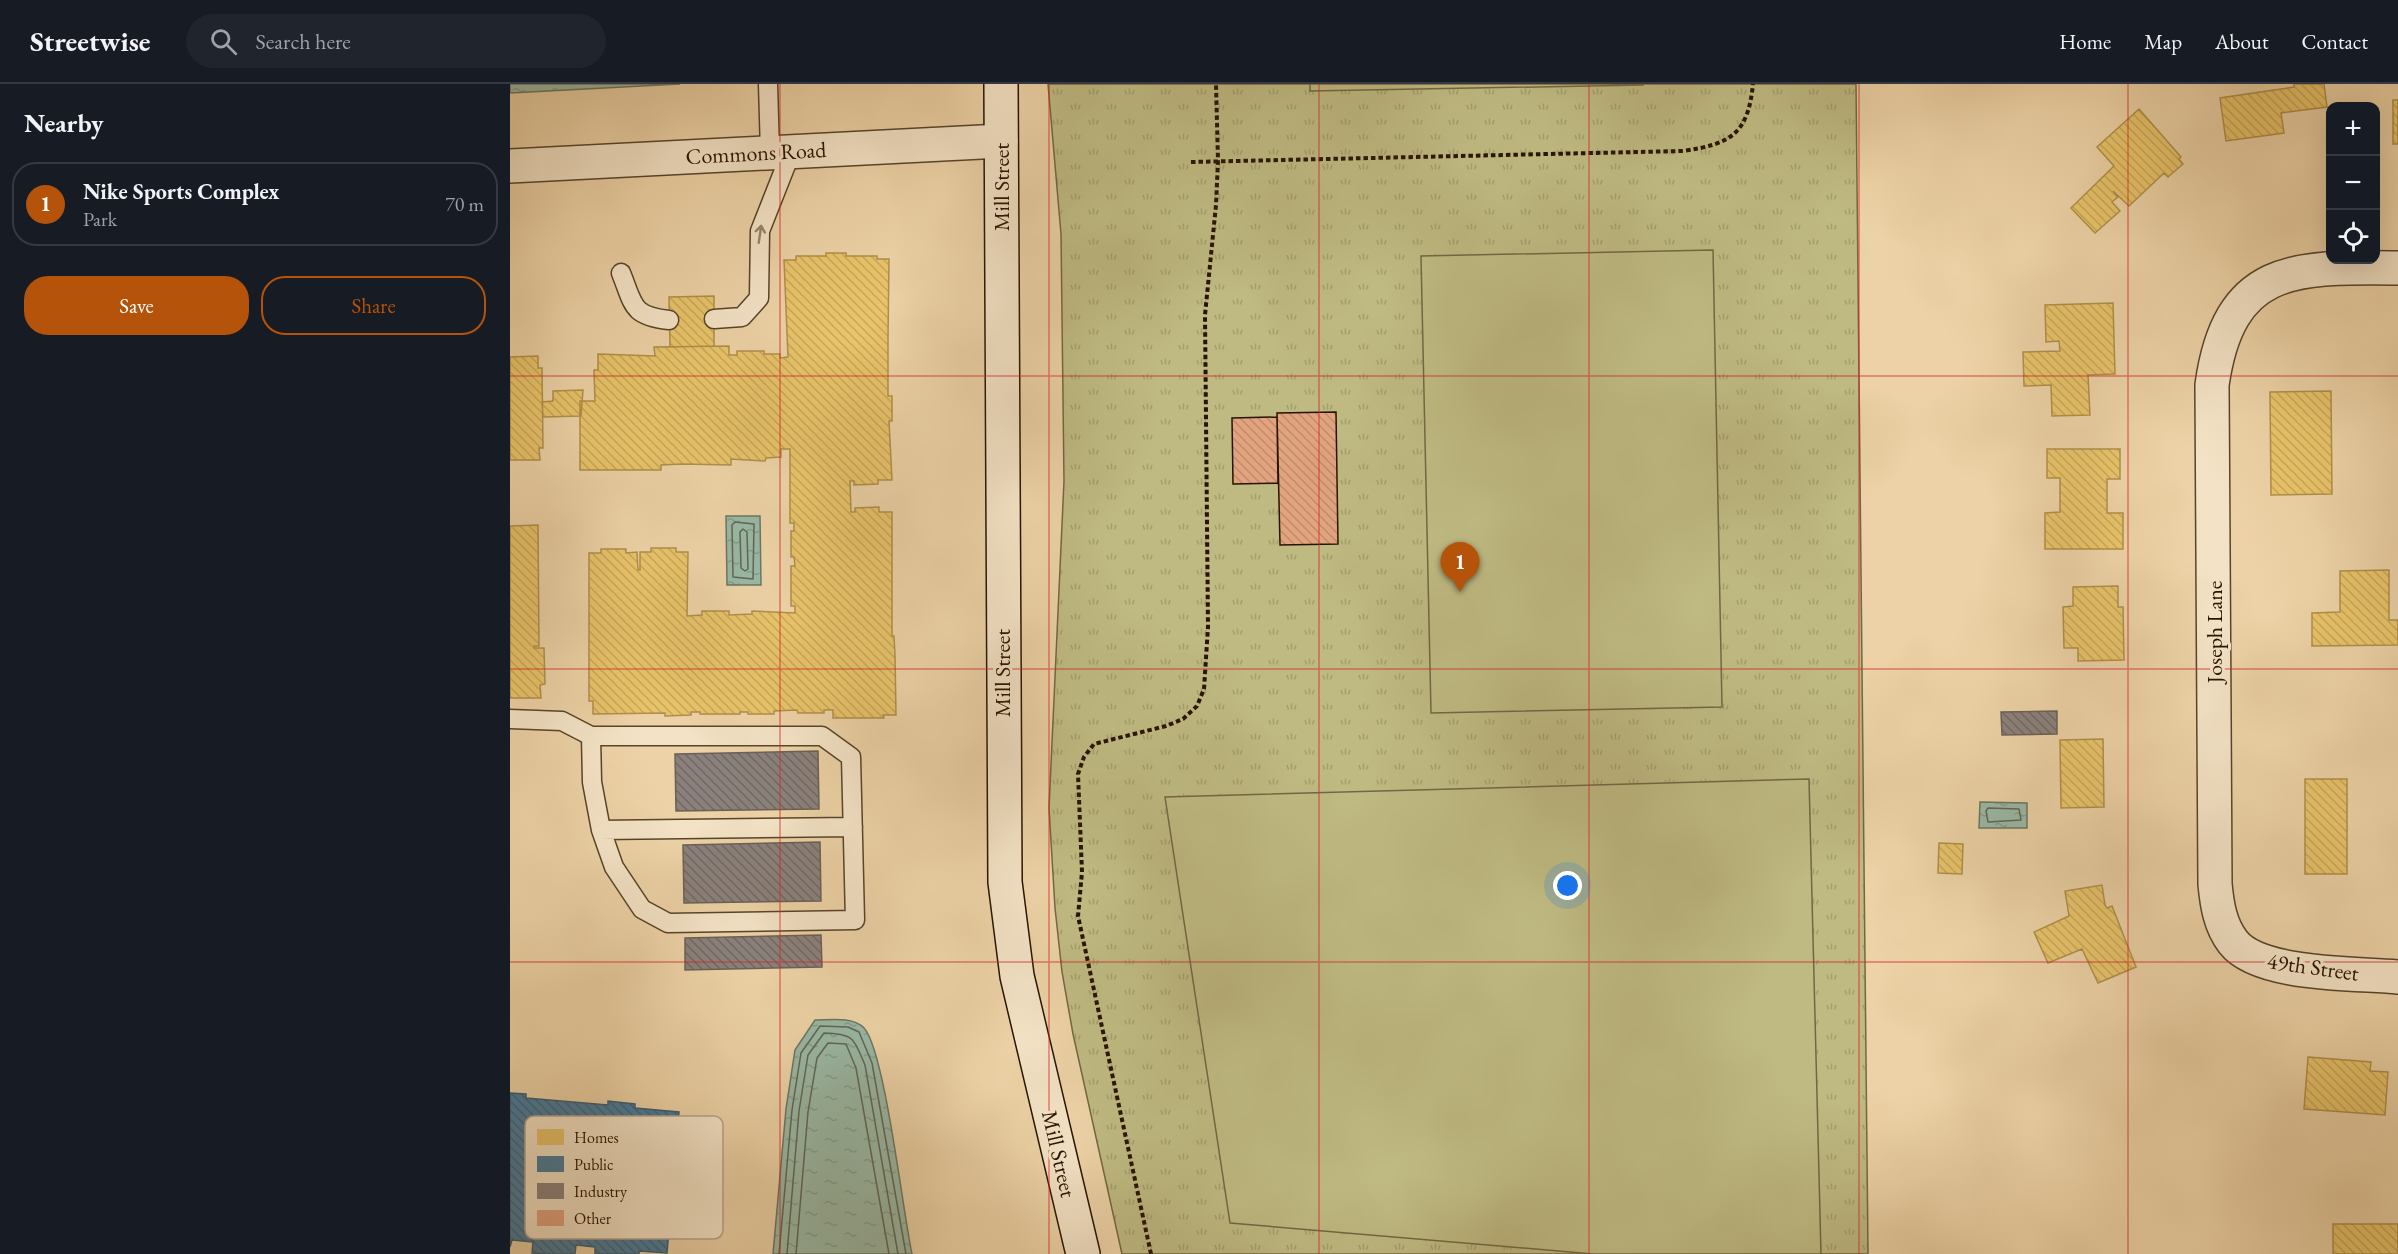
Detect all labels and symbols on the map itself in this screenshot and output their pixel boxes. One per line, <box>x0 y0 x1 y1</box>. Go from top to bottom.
street label: Commons Road <box>685 135 828 171</box>
street label: Mill Street <box>987 143 1016 231</box>
one-way arrow <box>755 225 766 244</box>
pin: 1 <box>1440 542 1480 592</box>
street label: Joseph Lane <box>2200 580 2229 685</box>
street label: Mill Street <box>988 629 1017 717</box>
your location <box>1553 871 1582 900</box>
street label: 49th Street <box>2265 946 2361 988</box>
street label: Mill Street <box>1035 1108 1083 1200</box>
legend <box>525 1116 723 1239</box>
text: Homes <box>574 1127 619 1148</box>
text: Public <box>574 1154 614 1175</box>
text: Industry <box>574 1181 628 1202</box>
text: Other <box>574 1208 612 1229</box>

